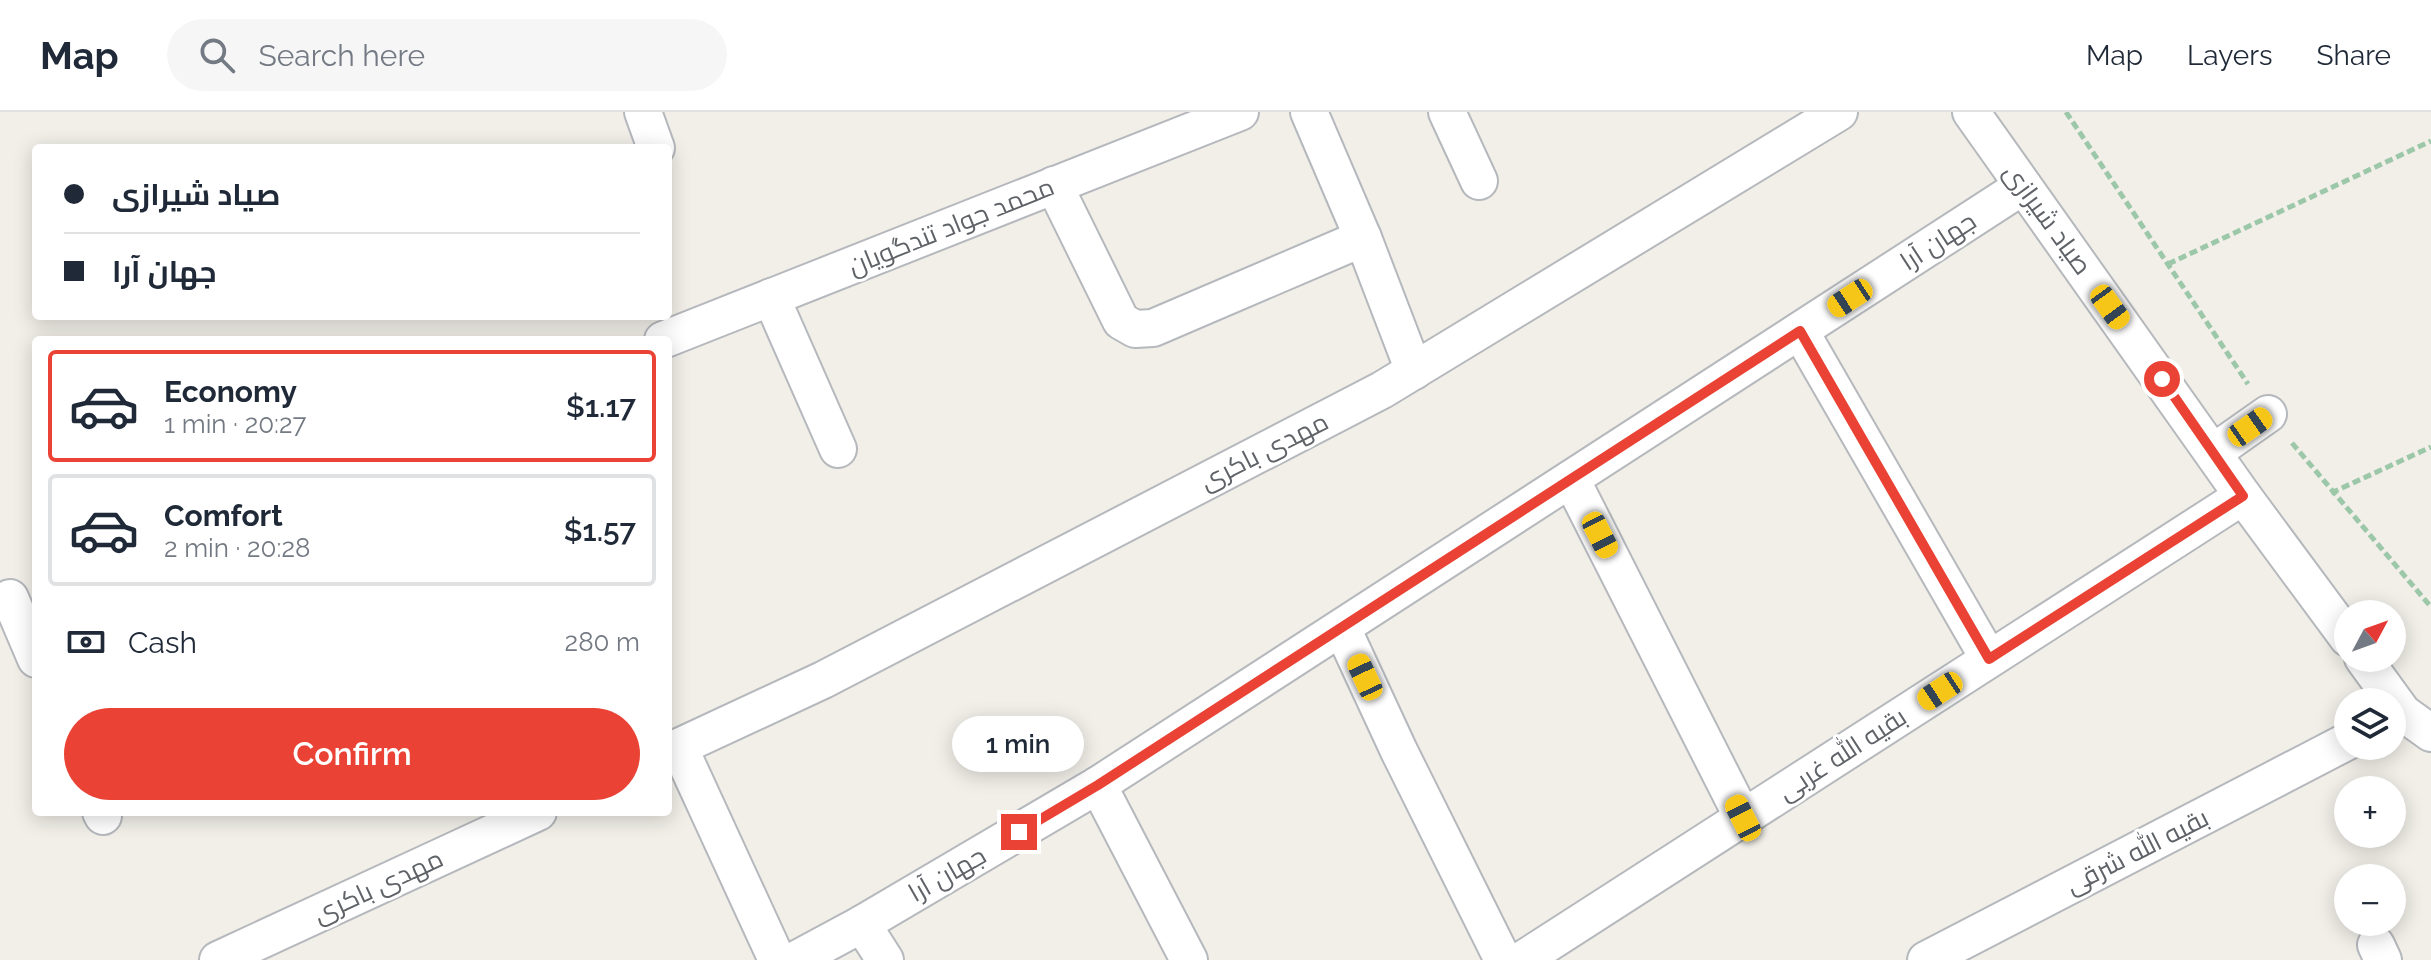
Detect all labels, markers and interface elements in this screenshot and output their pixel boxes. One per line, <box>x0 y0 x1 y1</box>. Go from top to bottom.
search box <box>167 19 727 91</box>
text: Map <box>40 33 119 78</box>
icon: search <box>195 33 239 77</box>
text: Search here <box>259 38 425 73</box>
text: Map <box>2086 39 2143 72</box>
text: Layers <box>2187 39 2273 72</box>
text: Share <box>2317 39 2391 72</box>
street label: صیاد شیرازی <box>1998 158 2098 280</box>
street label: محمد جواد تندگویان <box>844 171 1058 281</box>
text: صیاد شیرازی <box>112 177 280 212</box>
street label: جهان آرا <box>1895 206 1982 277</box>
text: جهان آرا <box>112 254 217 289</box>
car <box>1823 275 1877 321</box>
car <box>2086 281 2134 333</box>
route start <box>2144 361 2180 397</box>
icon: car <box>68 370 140 442</box>
text: Economy <box>164 374 297 409</box>
text: $1.17 <box>566 389 636 424</box>
car <box>2223 403 2277 451</box>
street label: مهدی باکری <box>1195 406 1333 497</box>
text: 1 min · 20:27 <box>164 409 306 439</box>
icon: car <box>68 494 140 566</box>
text: Comfort <box>164 498 283 533</box>
car <box>1578 508 1622 562</box>
text: $1.57 <box>564 513 636 548</box>
text: 2 min · 20:28 <box>164 533 310 563</box>
north arrow <box>2334 600 2406 672</box>
map controls <box>2334 600 2406 936</box>
icon: cash <box>64 620 108 664</box>
text: Cash <box>128 625 197 660</box>
text: 280 m <box>565 627 640 657</box>
car <box>1344 650 1386 704</box>
car <box>1913 668 1967 714</box>
button: layers <box>2334 688 2406 760</box>
street label: بقیه الله غربی <box>1771 700 1912 807</box>
button: Confirm <box>64 708 640 800</box>
callout: 1 min <box>953 716 1085 772</box>
text: 1 min <box>986 729 1050 759</box>
button: + <box>2334 776 2406 848</box>
car <box>1721 791 1765 845</box>
street label: بقیه الله شرقی <box>2060 800 2214 901</box>
route end <box>1001 814 1037 850</box>
street label: جهان آرا <box>903 840 991 909</box>
street label: مهدی باکری <box>308 843 448 930</box>
button: − <box>2334 864 2406 936</box>

